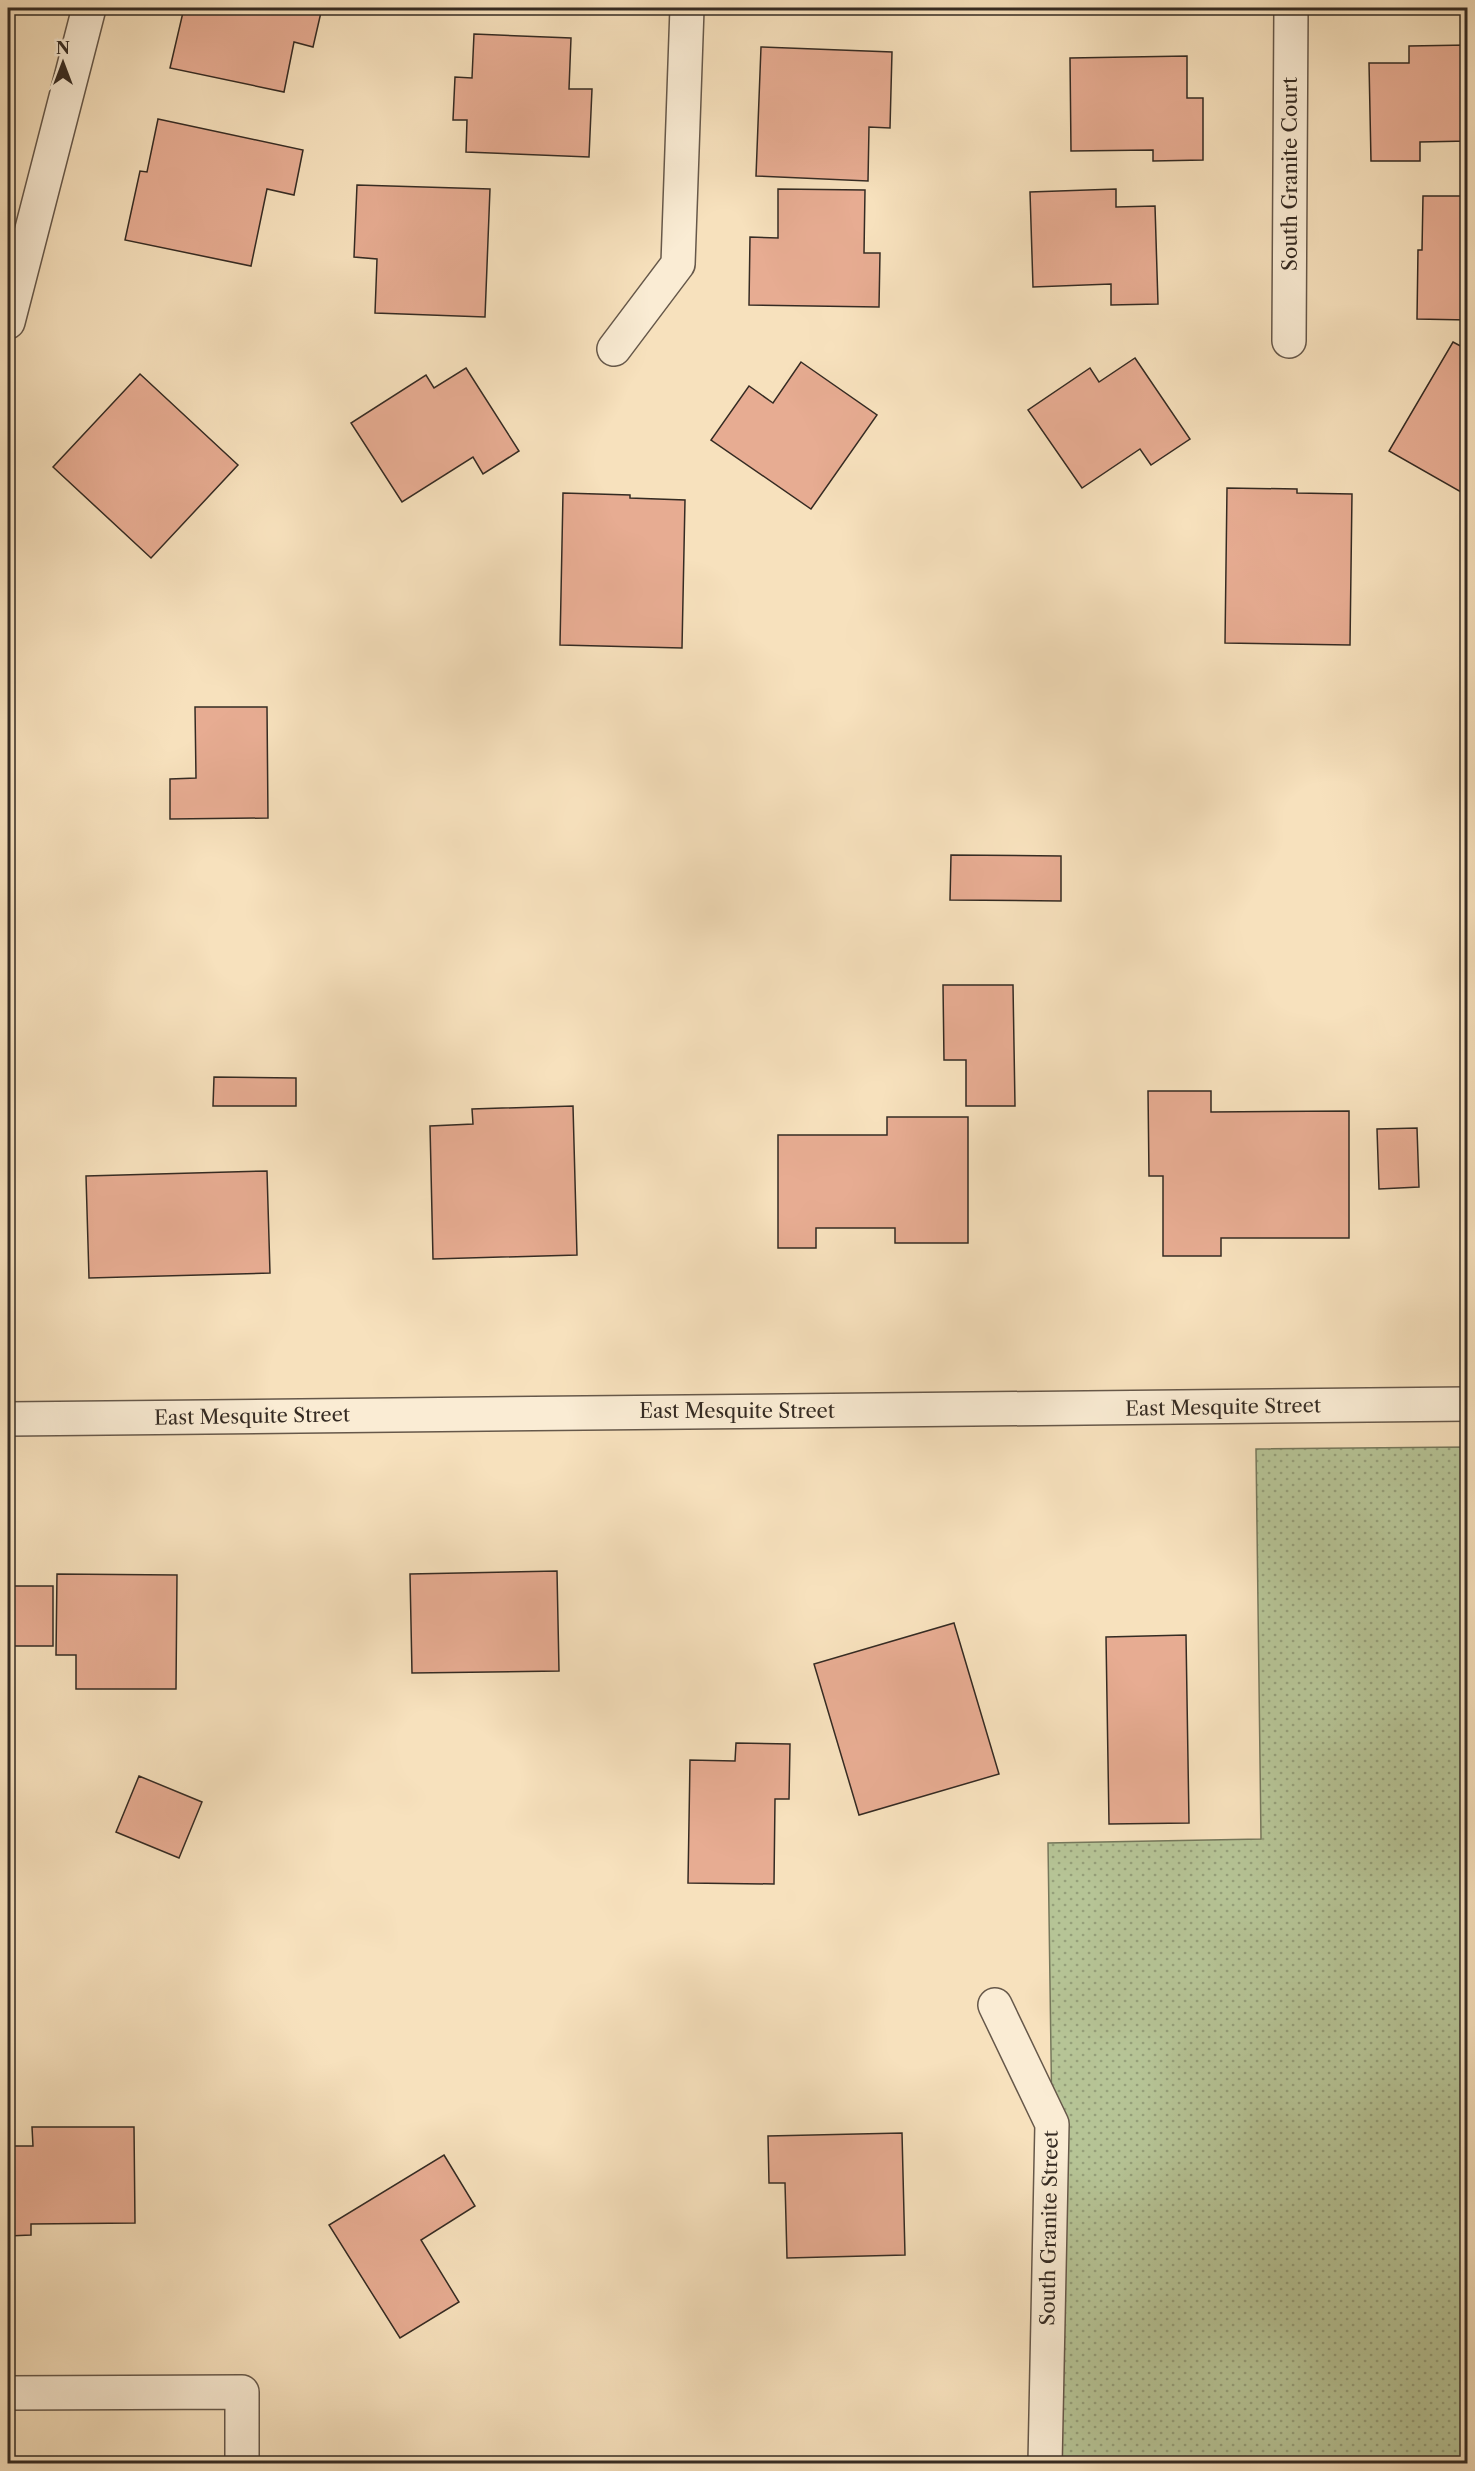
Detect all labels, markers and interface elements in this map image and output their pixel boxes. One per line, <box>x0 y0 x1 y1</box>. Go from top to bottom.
north arrow <box>33 33 93 93</box>
text: N <box>56 38 70 58</box>
street label: South Granite Court <box>1278 77 1302 271</box>
street label: East Mesquite Street <box>1125 1393 1321 1421</box>
street label: East Mesquite Street <box>639 1399 835 1423</box>
street label: East Mesquite Street <box>154 1402 350 1430</box>
street label: South Granite Street <box>1035 2130 1063 2326</box>

